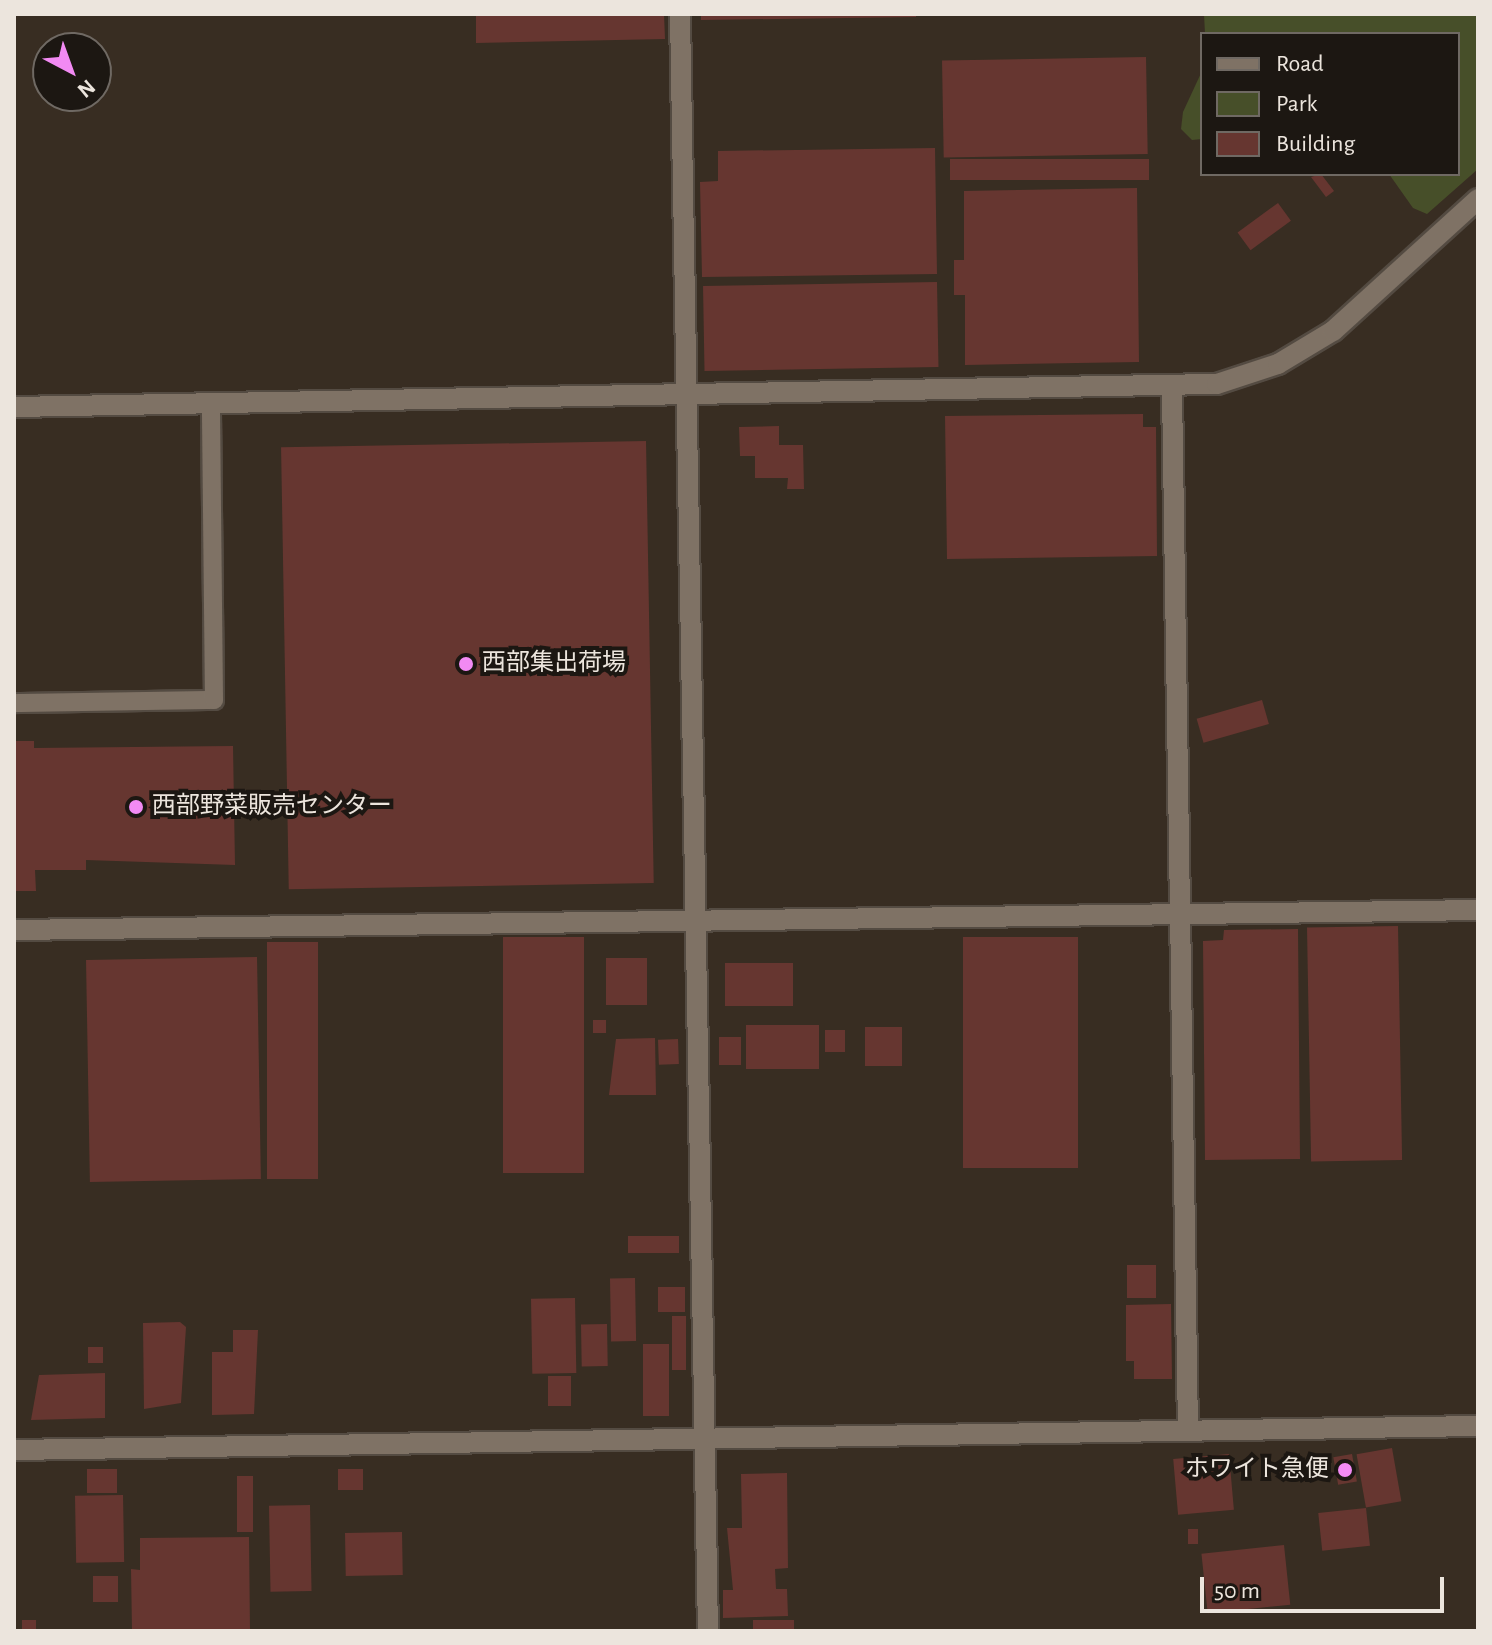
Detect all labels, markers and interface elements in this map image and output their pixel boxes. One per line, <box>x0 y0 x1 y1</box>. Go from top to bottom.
north arrow <box>32 32 112 112</box>
legend <box>1200 32 1460 176</box>
text: Road <box>1276 52 1324 76</box>
text: N <box>73 75 99 102</box>
text: Park <box>1276 92 1317 116</box>
text: Building <box>1276 132 1355 156</box>
place label: 西部集出荷場 <box>482 650 626 678</box>
marker: 西部集出荷場 <box>457 655 475 673</box>
place label: 西部野菜販売センター <box>152 793 392 821</box>
marker: 西部野菜販売センター <box>127 798 145 816</box>
place label: ホワイト急便 <box>1185 1456 1329 1484</box>
marker: ホワイト急便 <box>1336 1461 1354 1479</box>
scale bar <box>1204 1561 1448 1611</box>
text: 50 m <box>1214 1579 1260 1603</box>

